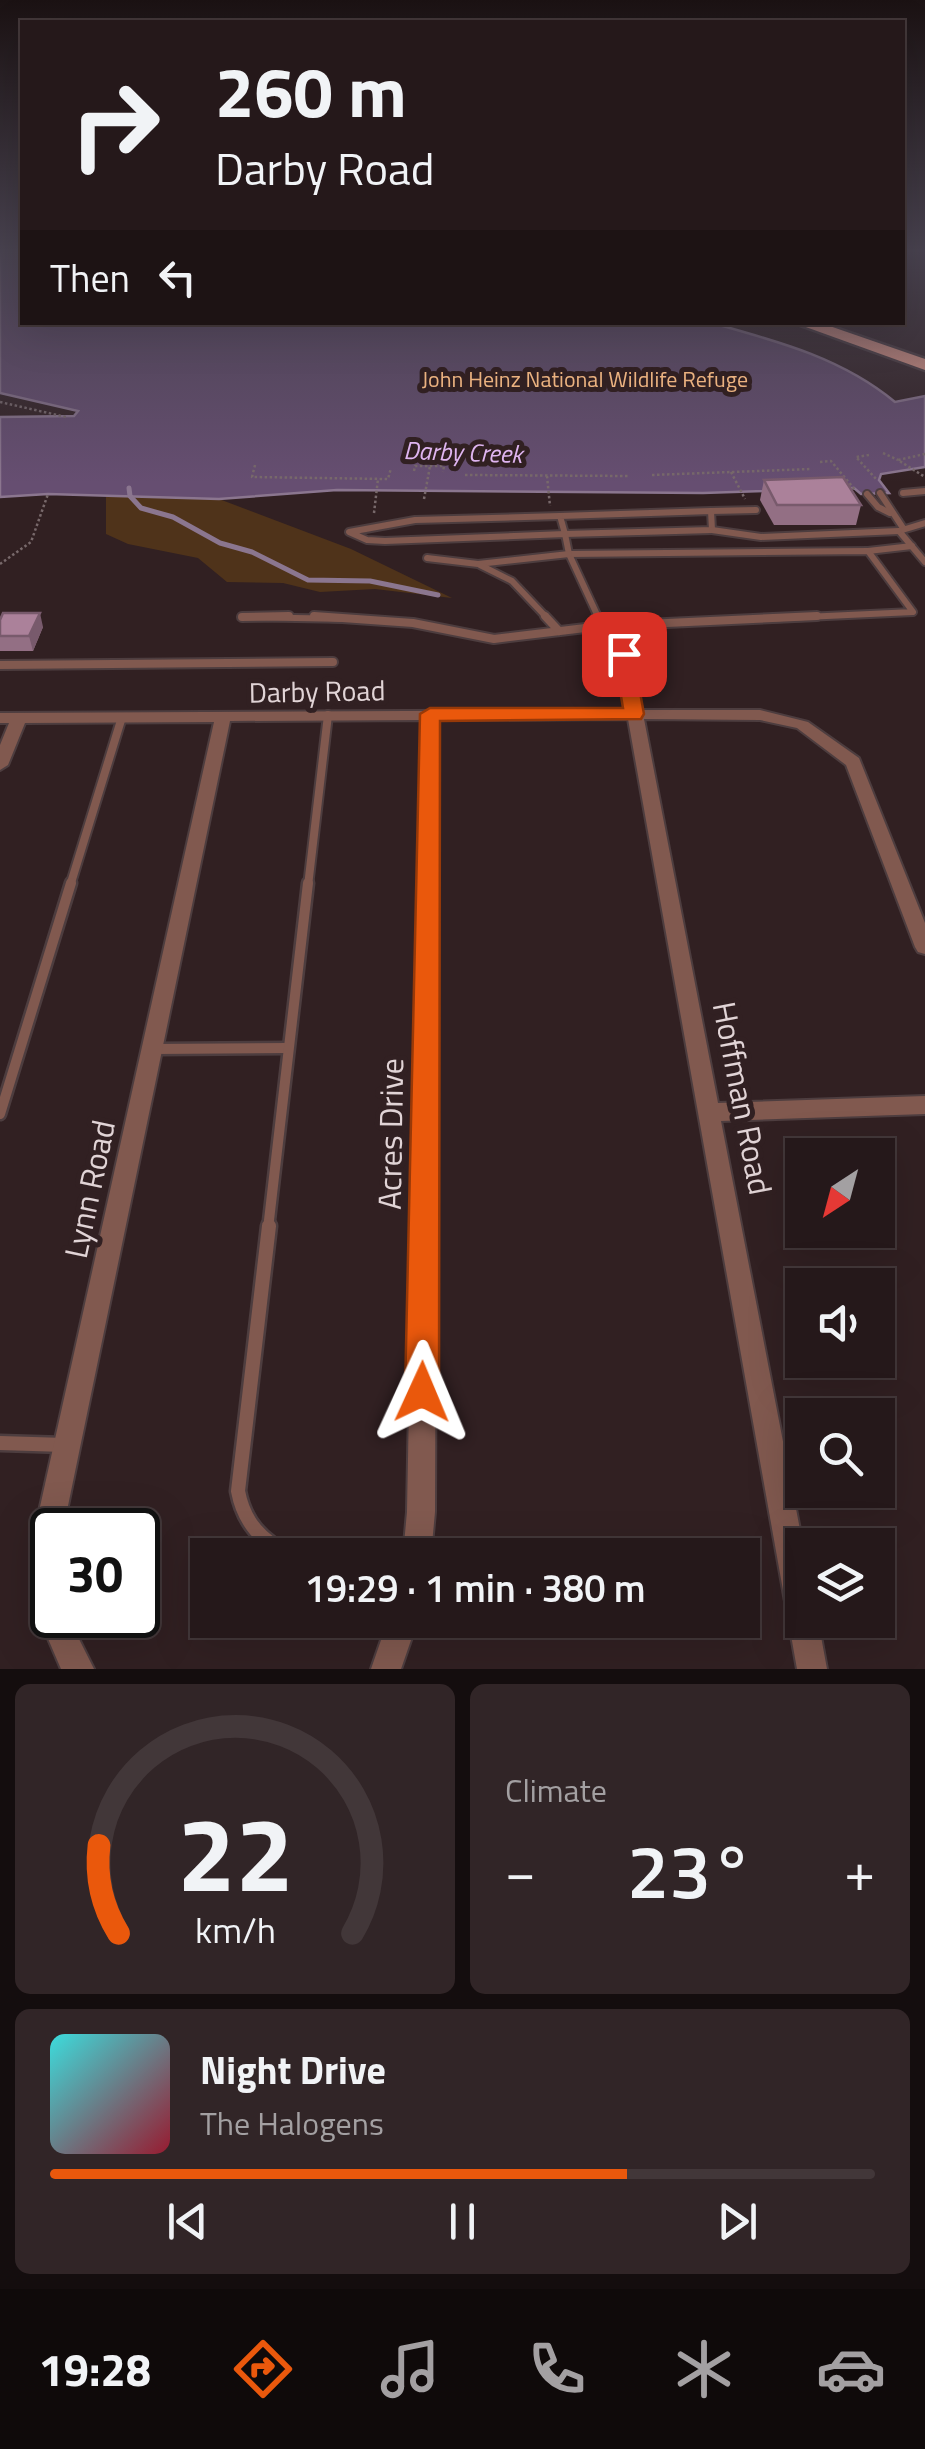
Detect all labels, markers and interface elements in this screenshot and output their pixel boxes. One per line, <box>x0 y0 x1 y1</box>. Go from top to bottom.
text: 260 m <box>215 38 407 144</box>
icon: right <box>50 60 180 190</box>
text: Darby Road <box>215 134 434 202</box>
text: Then <box>50 249 130 307</box>
icon: left <box>150 250 205 305</box>
park label: John Heinz National Wildlife Refuge <box>422 362 748 396</box>
water label: Darby Creek <box>403 431 526 473</box>
pin <box>582 612 667 697</box>
icon: arrive <box>597 627 652 682</box>
street label: Darby Road <box>248 668 386 714</box>
street label: Hoffman Road <box>701 997 785 1199</box>
street label: Acres Drive <box>365 1058 415 1210</box>
street label: Lynn Road <box>51 1116 127 1262</box>
north arrow <box>785 1138 895 1248</box>
map controls <box>785 1138 895 1638</box>
button: sound <box>785 1268 895 1378</box>
position arrow <box>370 1340 474 1444</box>
button: search <box>785 1398 895 1508</box>
speed limit sign: 30 <box>30 1508 160 1638</box>
button: layers <box>785 1528 895 1638</box>
text: 19:29 · 1 min · 380 m <box>304 1559 646 1617</box>
text: Climate <box>505 1766 607 1814</box>
text: 22 <box>177 1773 293 1931</box>
text: 23° <box>627 1813 753 1927</box>
text: − <box>505 1829 536 1912</box>
text: + <box>844 1829 875 1912</box>
text: km/h <box>195 1902 275 1957</box>
text: Night Drive <box>200 2041 386 2099</box>
text: The Halogens <box>200 2099 384 2147</box>
icon: previous <box>160 2194 215 2249</box>
icon: pause <box>435 2194 490 2249</box>
icon: next <box>710 2194 765 2249</box>
icon: directions <box>228 2334 298 2404</box>
icon: music <box>375 2334 445 2404</box>
icon: phone <box>522 2334 592 2404</box>
icon: climate <box>669 2334 739 2404</box>
icon: car <box>816 2334 886 2404</box>
text: 19:28 <box>39 2335 151 2403</box>

